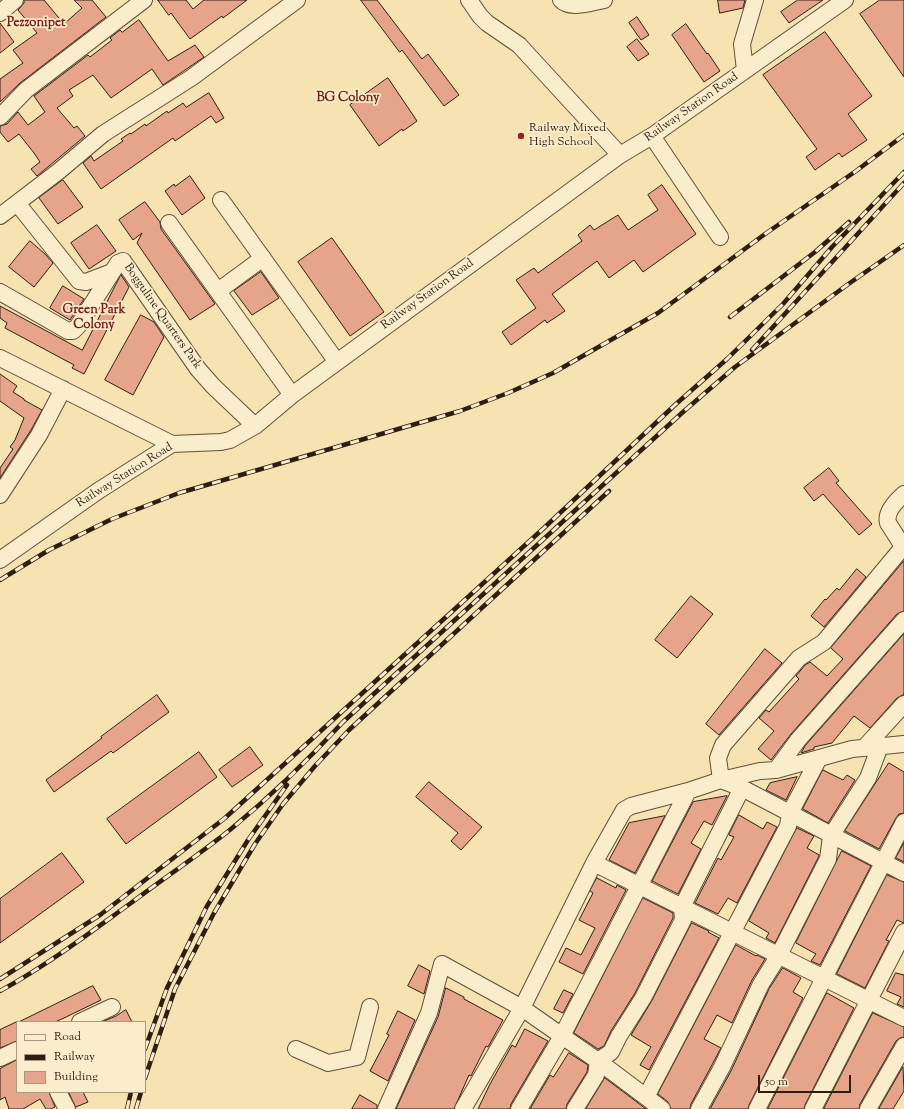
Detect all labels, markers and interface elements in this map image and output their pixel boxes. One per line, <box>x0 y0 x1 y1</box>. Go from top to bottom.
district label: Pezzonipet <box>7 16 65 32</box>
street label: Railway Station Road <box>642 70 742 146</box>
district label: BG Colony <box>316 91 380 107</box>
place label: Railway Mixed High School <box>529 122 606 150</box>
marker: Railway Mixed High School <box>516 131 526 141</box>
street label: Railway Station Road <box>379 257 477 333</box>
street label: Bogguline Quarters Park <box>120 261 204 373</box>
district label: Green Park Colony <box>63 303 125 334</box>
street label: Railway Station Road <box>74 440 176 512</box>
legend <box>16 1021 146 1093</box>
text: Road <box>54 1028 81 1046</box>
text: Railway <box>54 1048 95 1066</box>
scale bar <box>760 1067 853 1093</box>
text: Building <box>54 1068 98 1086</box>
text: 50 m <box>765 1073 788 1091</box>

